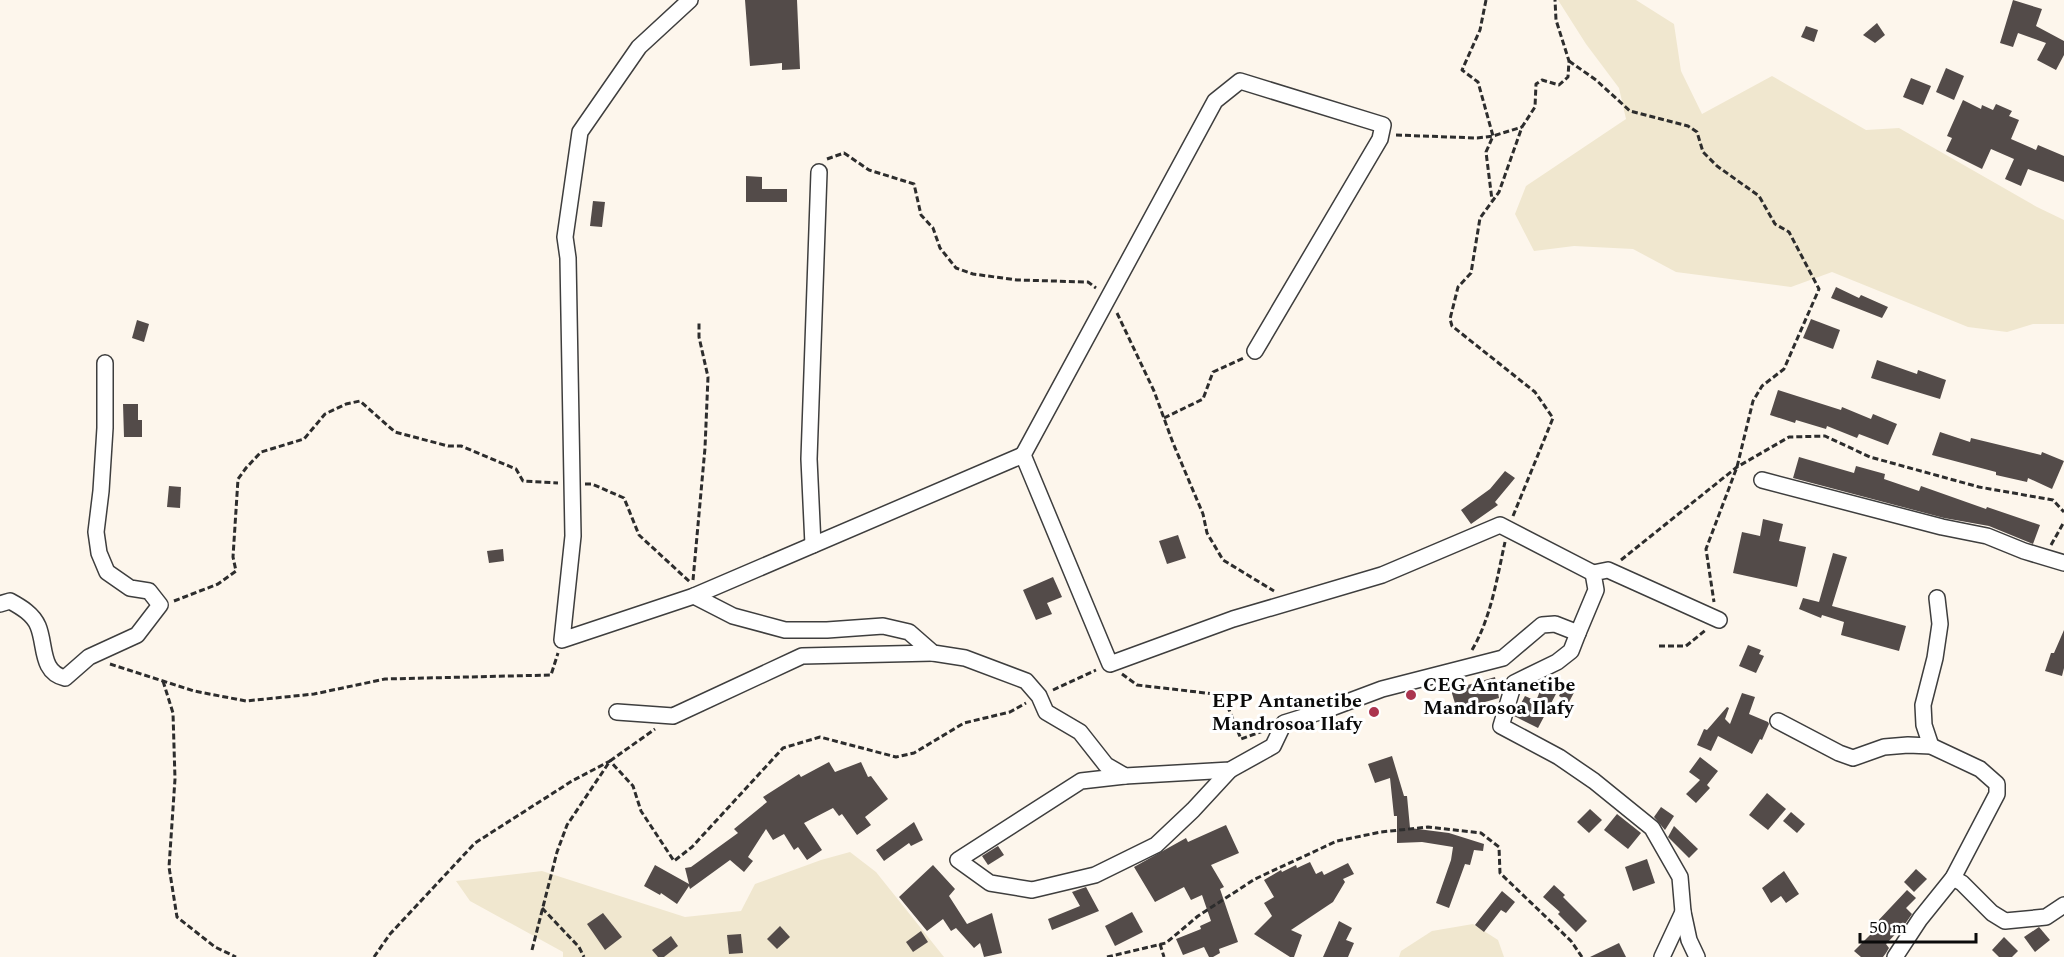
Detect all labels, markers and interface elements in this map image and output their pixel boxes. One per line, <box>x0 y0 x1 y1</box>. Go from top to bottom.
place label: CEG Antanetibe Mandrosoa Ilafy <box>1423 670 1575 723</box>
place label: EPP Antanetibe Mandrosoa Ilafy <box>1211 686 1363 739</box>
marker: CEG Antanetibe Mandrosoa Ilafy <box>1404 688 1418 702</box>
marker: EPP Antanetibe Mandrosoa Ilafy <box>1367 705 1381 719</box>
scale bar <box>1860 906 1976 944</box>
text: 50 m <box>1869 914 1907 941</box>

